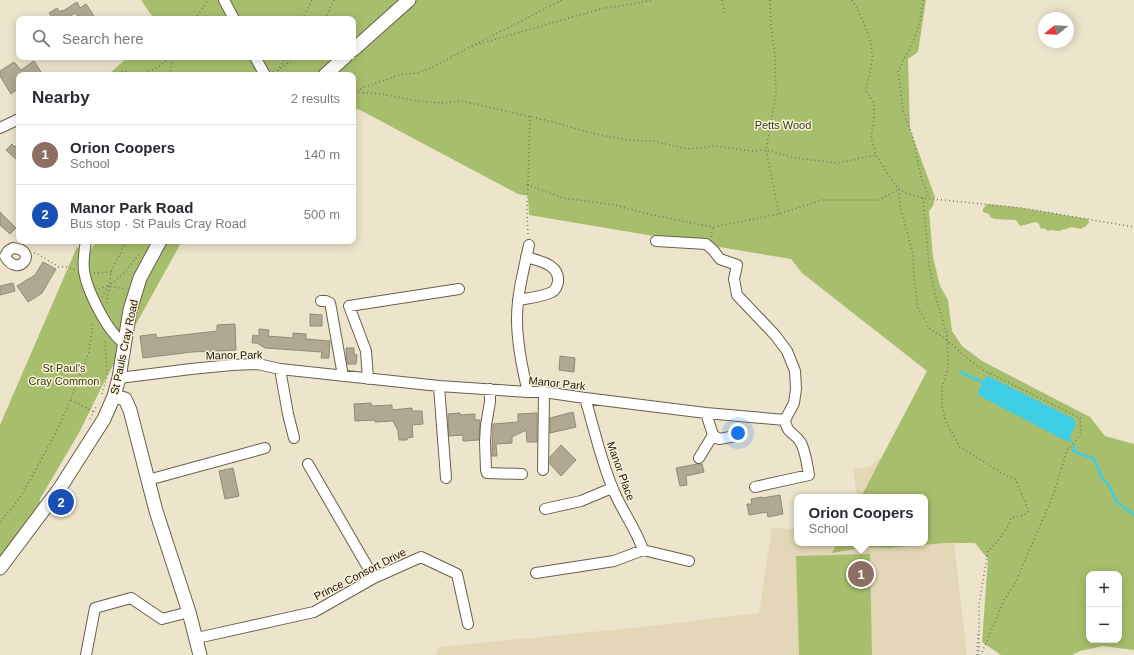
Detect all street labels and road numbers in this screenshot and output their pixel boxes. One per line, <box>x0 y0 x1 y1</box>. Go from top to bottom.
street label: St Pauls Cray Road <box>108 299 140 395</box>
street label: Manor Park <box>205 348 263 361</box>
street label: Manor Park <box>528 374 586 392</box>
street label: Manor Place <box>605 440 637 502</box>
street label: Prince Consort Drive <box>312 546 408 602</box>

